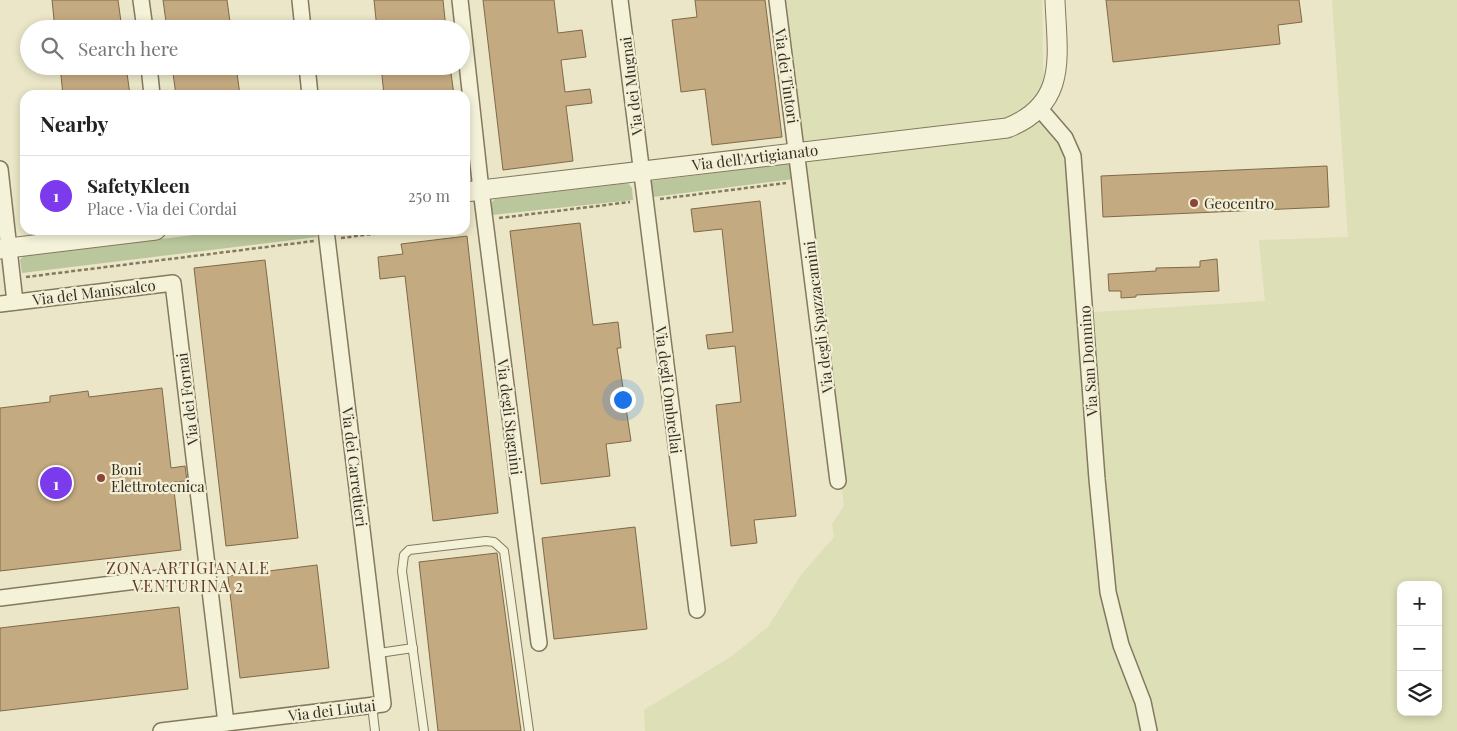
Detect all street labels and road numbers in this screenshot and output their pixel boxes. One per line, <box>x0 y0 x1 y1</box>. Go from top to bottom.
street label: Via dei Tintori <box>770 26 804 125</box>
street label: Via dei Mugnai <box>615 35 647 137</box>
street label: Via dell'Artigianato <box>690 139 819 175</box>
street label: Via degli Spazzacamini <box>799 239 837 395</box>
street label: Via del Maniscalco <box>30 275 157 310</box>
street label: Via San Donnino <box>1074 305 1102 418</box>
street label: Via degli Ombrellai <box>651 324 687 456</box>
street label: Via dei Fornai <box>171 351 203 447</box>
street label: Via degli Stagnini <box>493 357 527 477</box>
street label: Via dei Carrettieri <box>338 405 372 529</box>
street label: Via dei Liutai <box>286 695 377 725</box>

